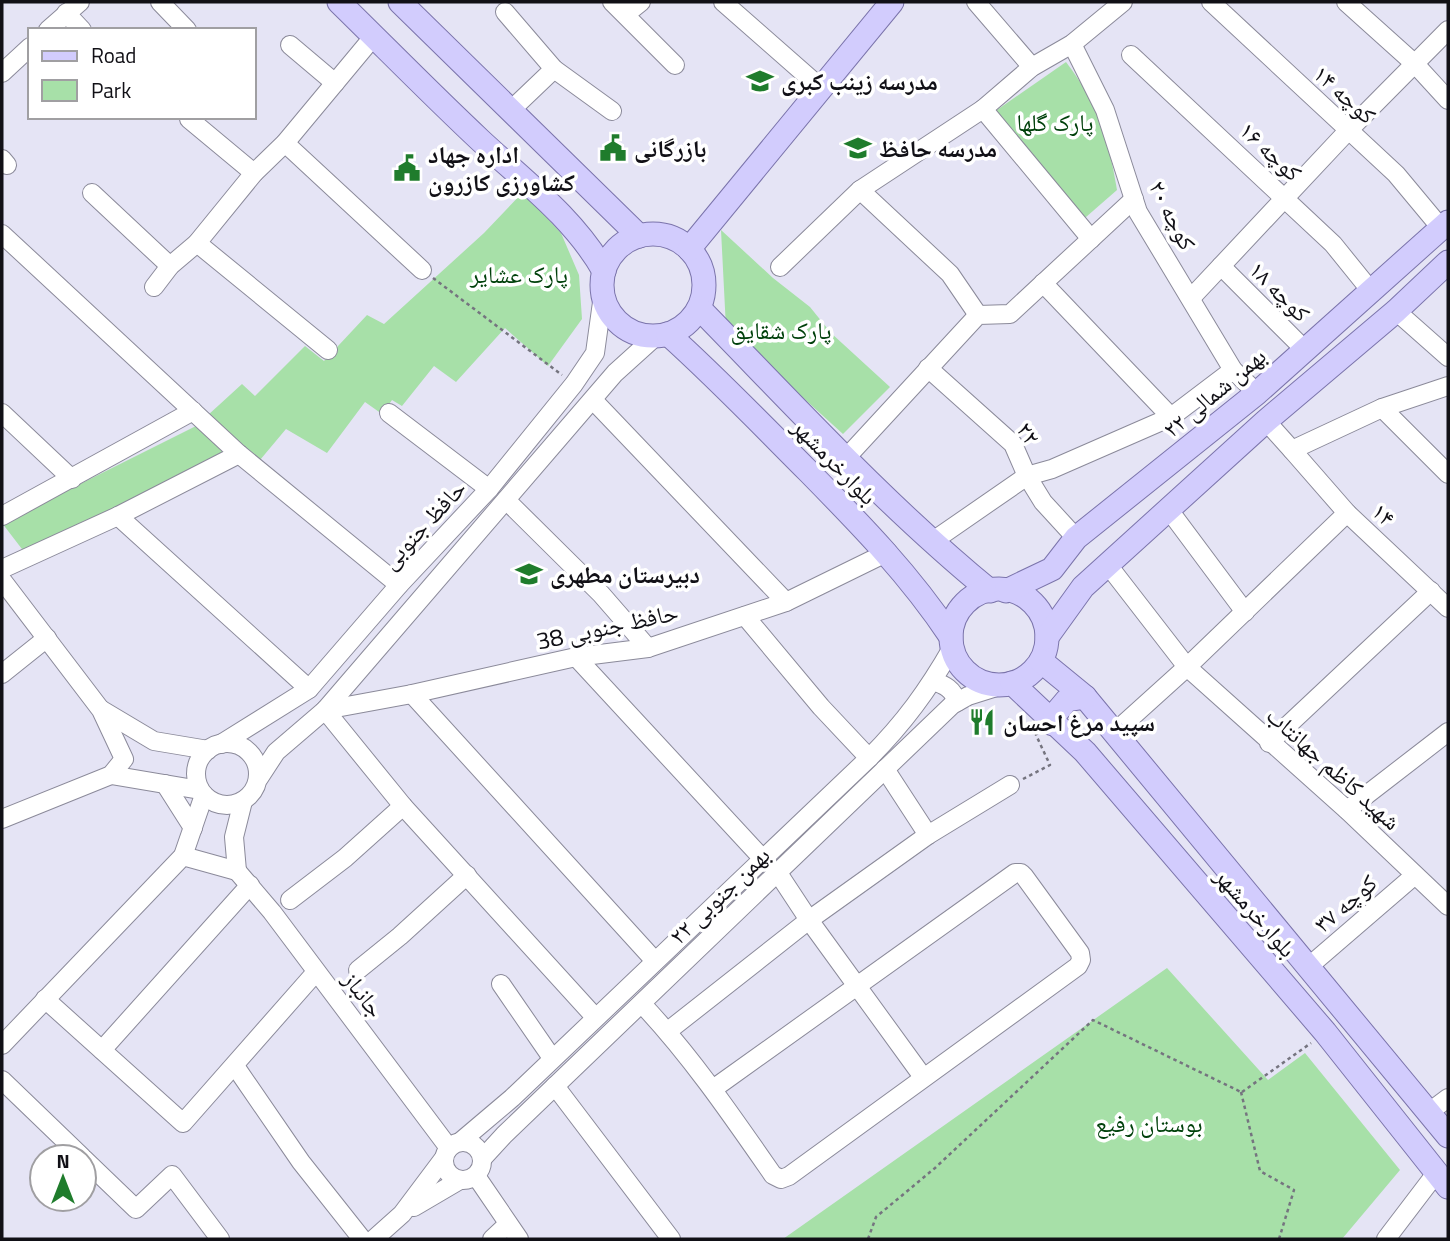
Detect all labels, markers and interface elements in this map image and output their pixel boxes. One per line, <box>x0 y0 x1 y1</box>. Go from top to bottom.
legend <box>28 28 256 119</box>
text: Road <box>91 39 136 71</box>
street label: کوچه ۱۴ <box>1305 56 1385 132</box>
place label: مدرسه زینب کبری <box>781 63 938 99</box>
school or university icon: مدرسه زینب کبری <box>745 66 775 96</box>
text: Park <box>91 74 131 106</box>
park label: پارک گلها <box>1016 104 1094 140</box>
street label: کوچه ۱۶ <box>1232 113 1310 189</box>
place label: بازرگانی <box>634 130 706 166</box>
place label: مدرسه حافظ <box>879 130 997 166</box>
public building icon: بازرگانی <box>598 133 628 163</box>
school or university icon: مدرسه حافظ <box>843 133 873 163</box>
place label: اداره جهاد کشاورزی کازرون <box>428 136 575 200</box>
public building icon: اداره جهاد کشاورزی کازرون <box>392 153 422 183</box>
street label: کوچه ۲۰ <box>1140 174 1206 256</box>
street label: کوچه ۱۸ <box>1241 252 1319 330</box>
park label: پارک عشایر <box>469 256 568 292</box>
park label: پارک شقایق <box>731 312 831 348</box>
street label: ۲۲ بهمن شمالی <box>1154 338 1274 446</box>
street label: بلوارخرمشهر <box>783 408 886 513</box>
street label: ۲۲ <box>1008 414 1050 452</box>
street label: حافظ جنوبی <box>372 471 474 577</box>
street label: ۱۴ <box>1364 493 1404 535</box>
place label: دبیرستان مطهری <box>550 556 700 592</box>
school or university icon: دبیرستان مطهری <box>514 559 544 589</box>
street label: حافظ جنوبی 38 <box>533 593 681 659</box>
street label: شهید کاظم جهانتاب <box>1259 698 1409 838</box>
place label: سپید مرغ احسان <box>1003 704 1155 740</box>
restaurant icon: سپید مرغ احسان <box>967 707 997 737</box>
street label: ۲۲ بهمن جنوبی <box>660 837 778 953</box>
street label: بلوارخرمشهر <box>1206 858 1305 965</box>
street label: کوچه ۳۷ <box>1305 865 1385 941</box>
street label: جانباز <box>334 962 394 1025</box>
park label: بوستان رفیع <box>1095 1105 1203 1141</box>
north arrow <box>28 1143 98 1213</box>
text: N <box>56 1146 70 1175</box>

